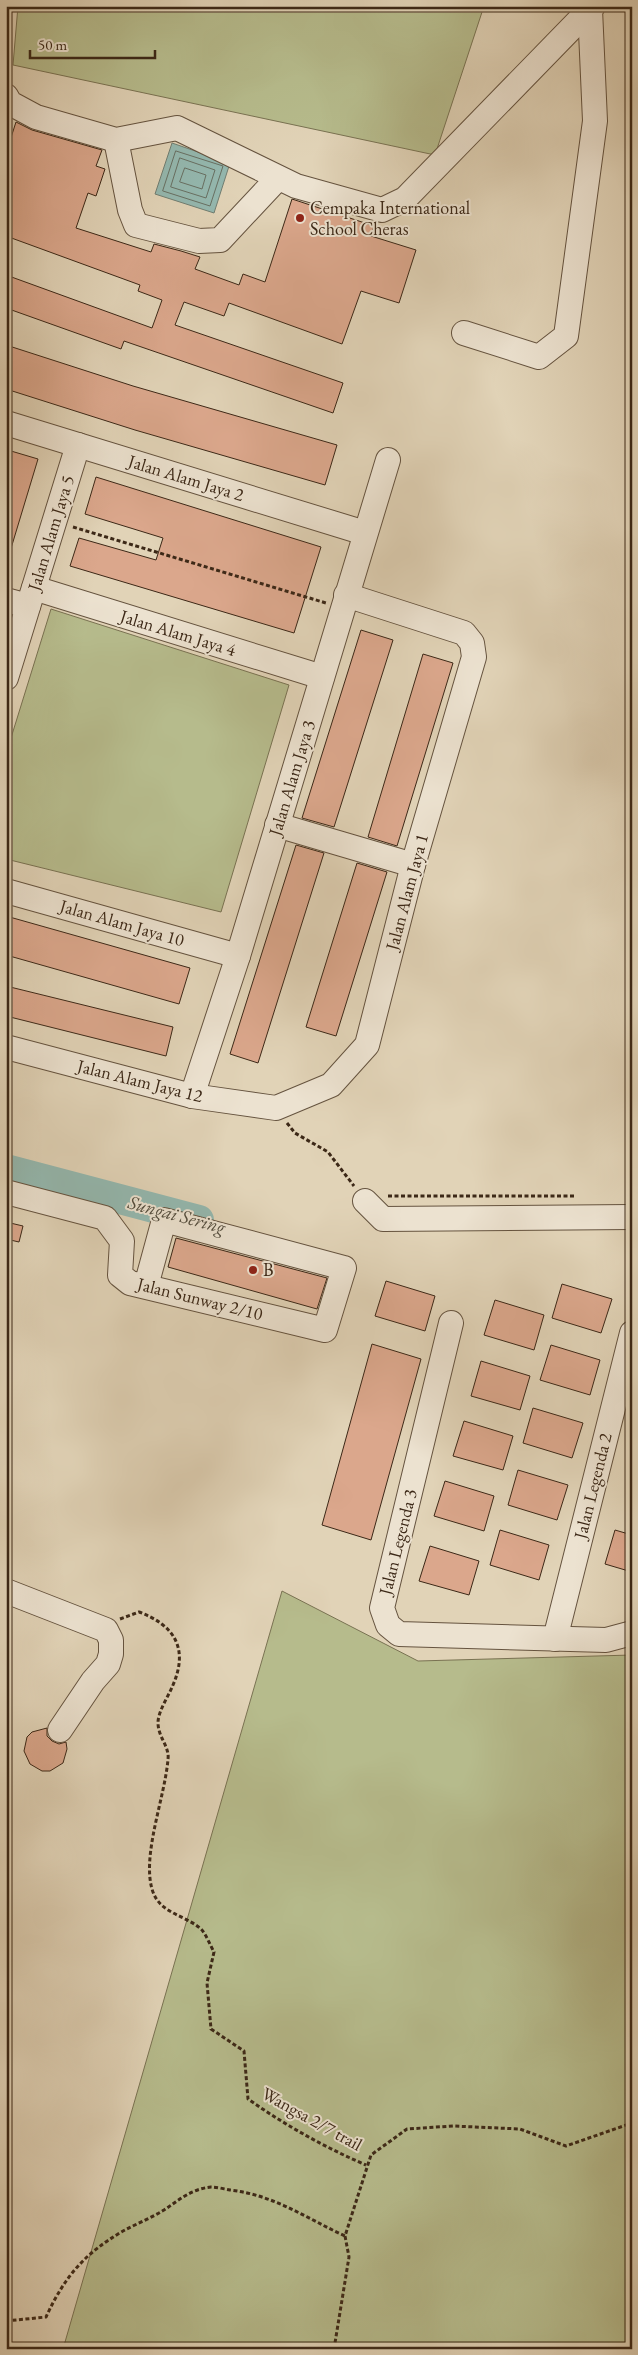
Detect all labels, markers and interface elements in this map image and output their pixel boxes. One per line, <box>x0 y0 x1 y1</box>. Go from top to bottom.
scale bar <box>30 28 155 60</box>
text: 50 m <box>38 35 67 54</box>
place label: Cempaka International School Cheras <box>310 196 470 240</box>
marker: Cempaka International School Cheras <box>294 212 306 224</box>
street label: Jalan Alam Jaya 2 <box>124 448 247 506</box>
street label: Jalan Alam Jaya 5 <box>21 472 79 595</box>
street label: Jalan Alam Jaya 4 <box>116 603 239 661</box>
street label: Jalan Alam Jaya 3 <box>262 717 320 840</box>
street label: Jalan Alam Jaya 1 <box>379 831 433 955</box>
street label: Jalan Alam Jaya 10 <box>55 893 187 951</box>
street label: Jalan Alam Jaya 12 <box>73 1053 205 1107</box>
water label: Sungai Sering <box>124 1189 229 1240</box>
place label: B <box>263 1258 274 1281</box>
marker: B <box>247 1264 259 1276</box>
street label: Jalan Sunway 2/10 <box>133 1271 266 1325</box>
street label: Jalan Legenda 2 <box>568 1430 617 1543</box>
street label: Jalan Legenda 3 <box>373 1487 422 1599</box>
street label: Wangsa 2/7 trail <box>258 2081 367 2156</box>

